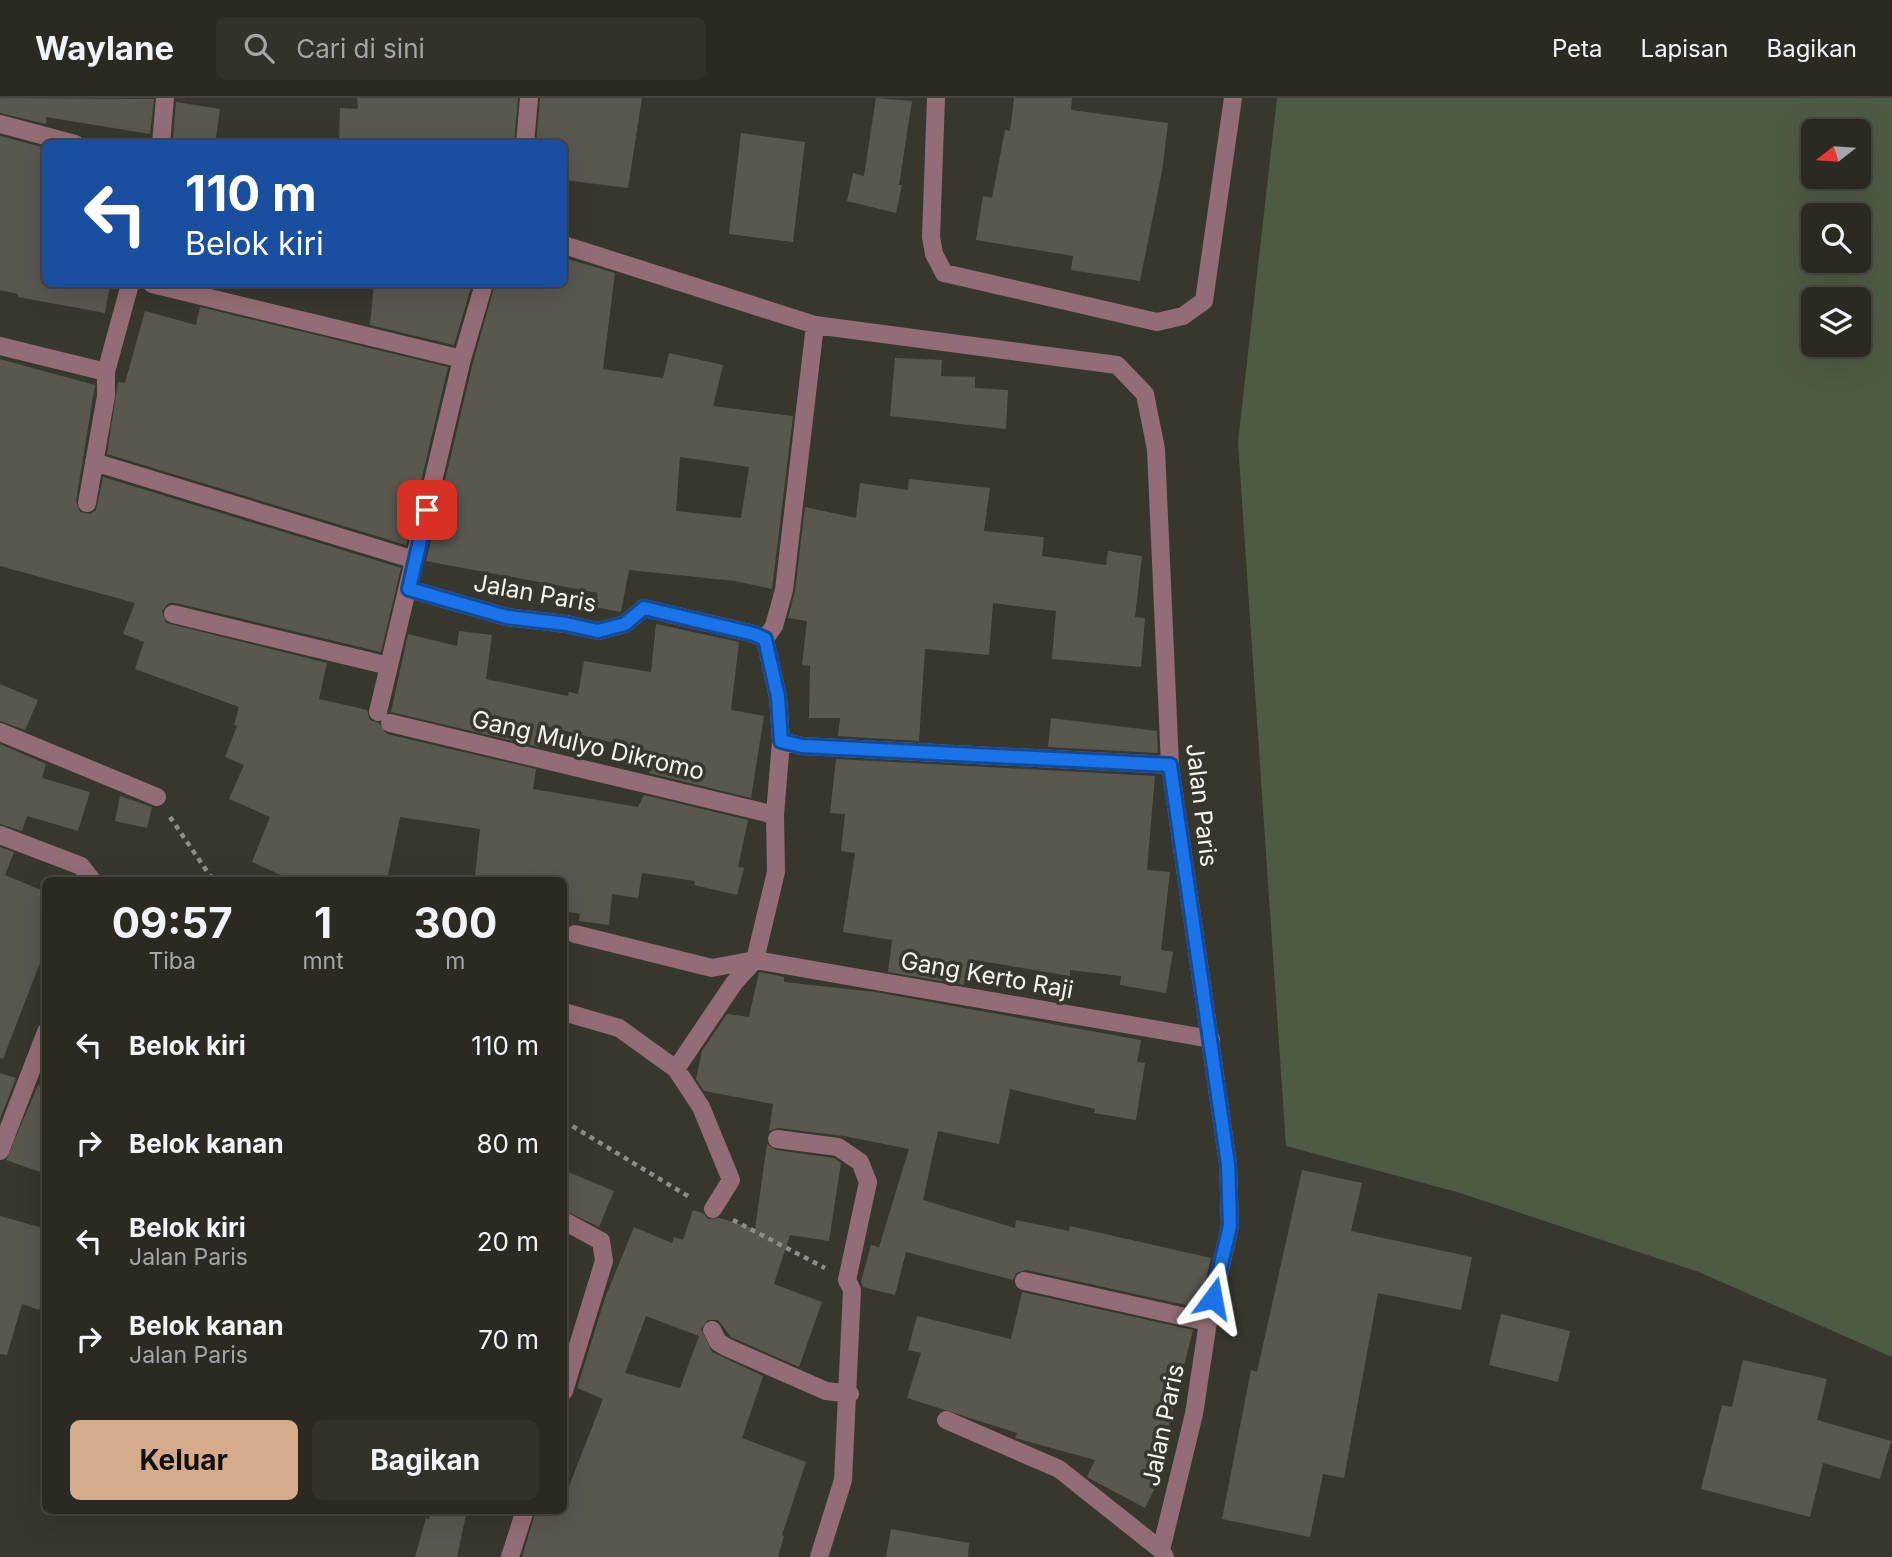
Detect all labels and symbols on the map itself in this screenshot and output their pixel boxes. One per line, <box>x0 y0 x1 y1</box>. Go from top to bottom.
north arrow <box>1801 119 1871 189</box>
pin <box>397 480 457 540</box>
street label: Jalan Paris <box>471 568 599 618</box>
street label: Gang Mulyo Dikromo <box>469 704 707 786</box>
street label: Jalan Paris <box>1180 742 1224 868</box>
street label: Gang Kerto Raji <box>898 946 1076 1004</box>
position arrow <box>1176 1261 1250 1335</box>
street label: Jalan Paris <box>1136 1361 1190 1489</box>

